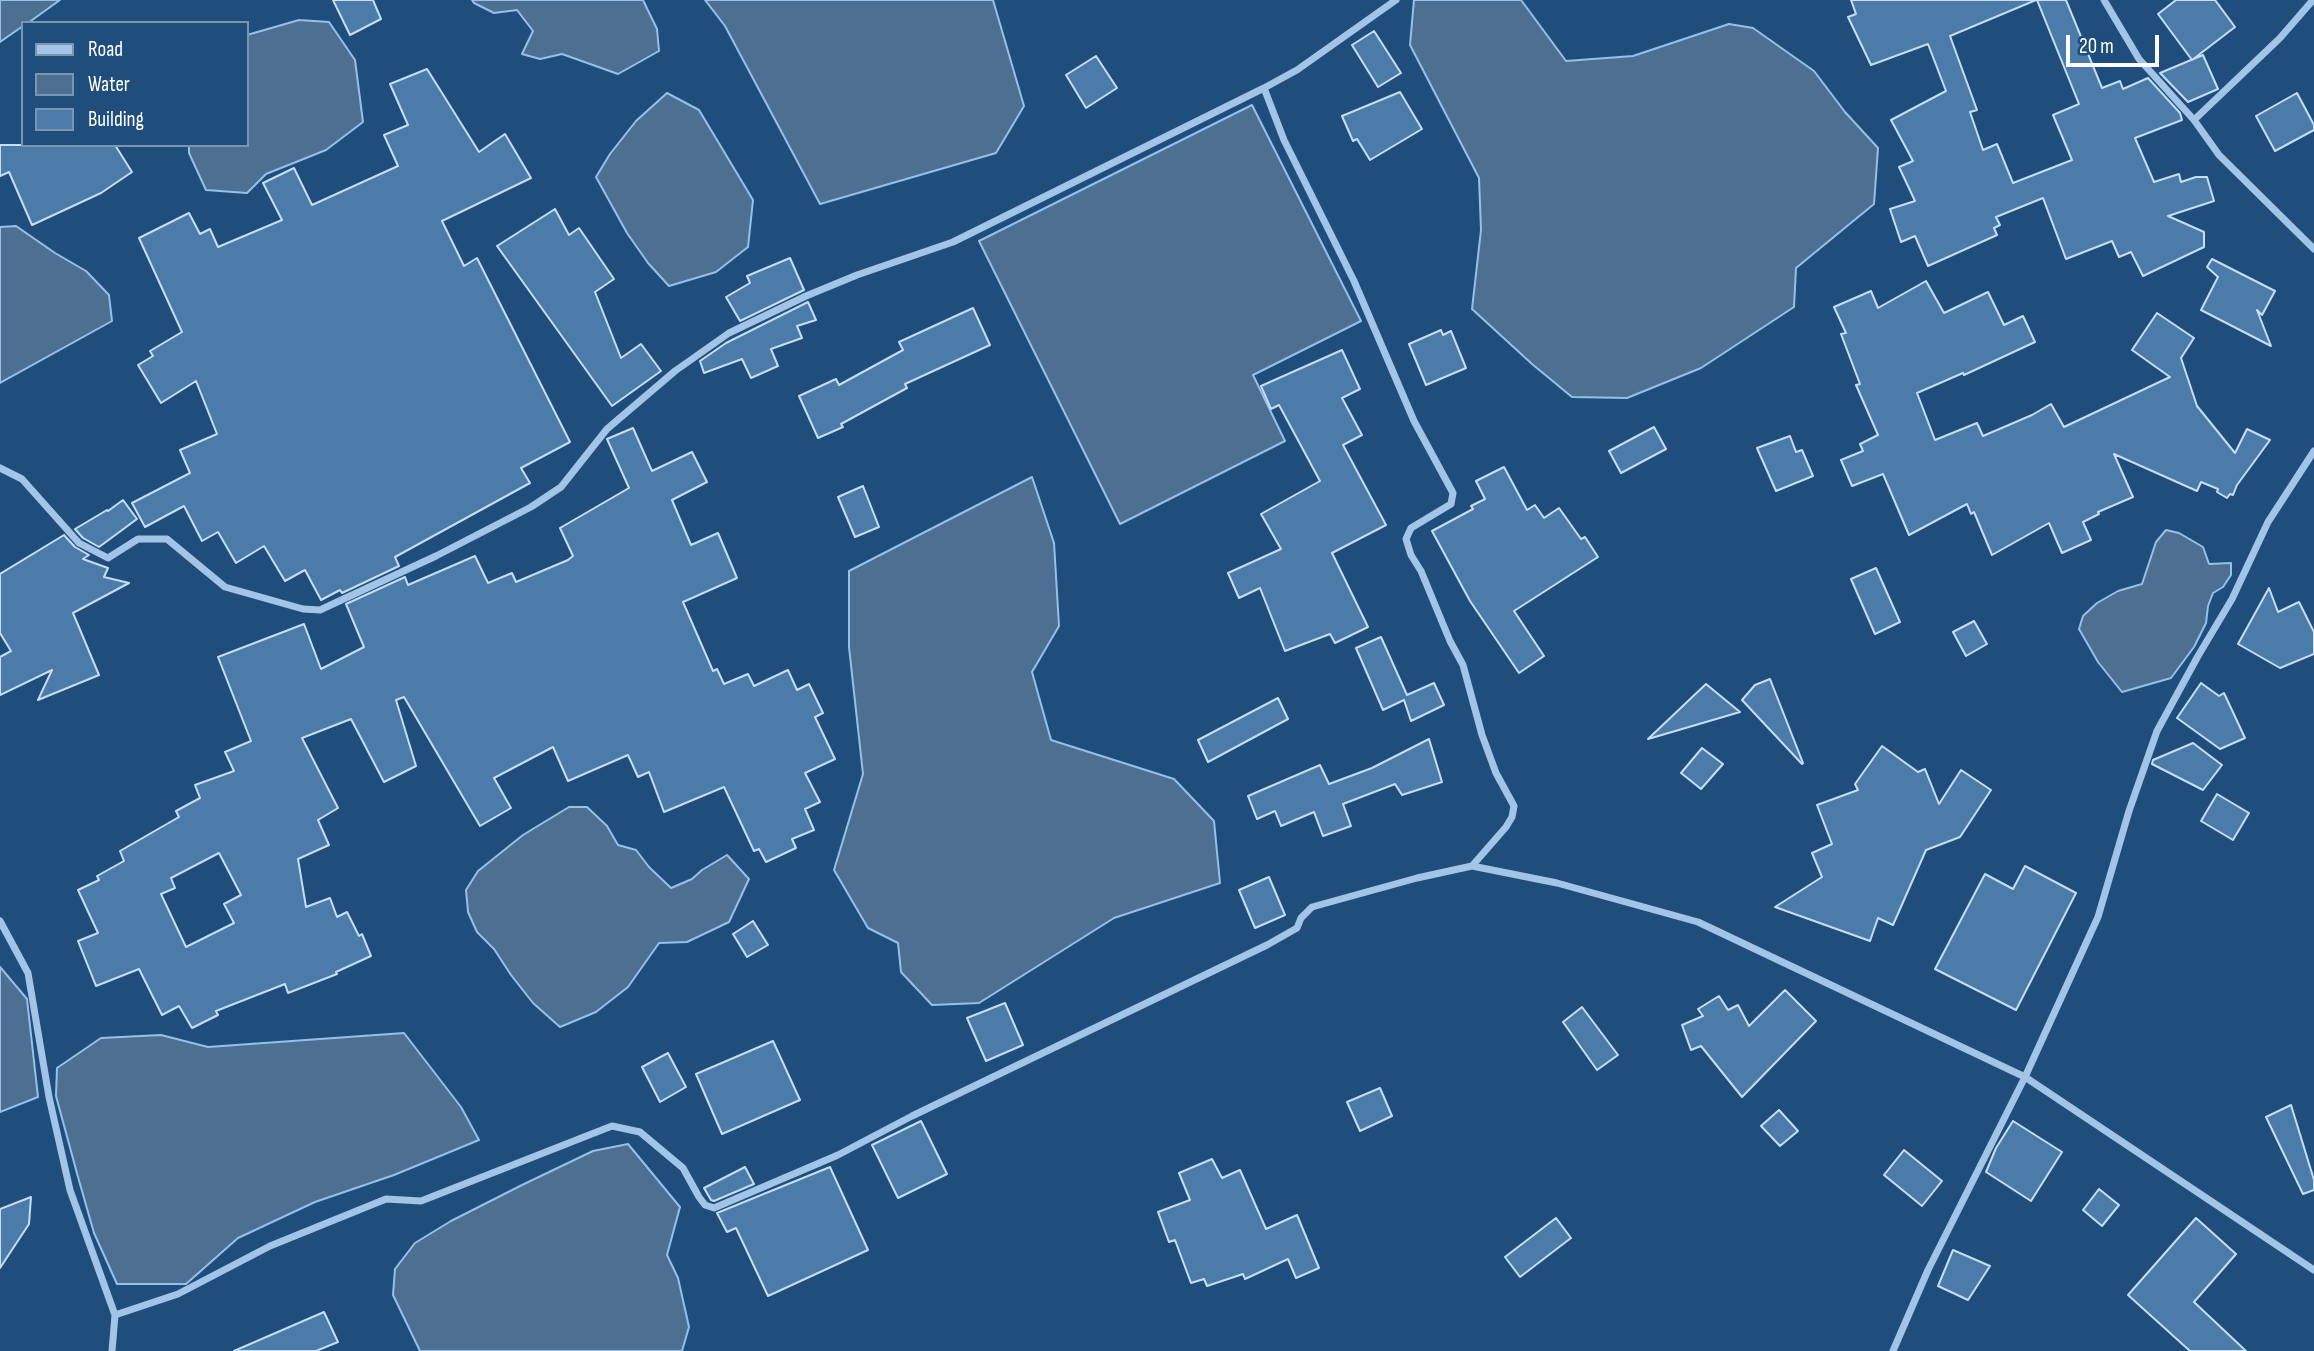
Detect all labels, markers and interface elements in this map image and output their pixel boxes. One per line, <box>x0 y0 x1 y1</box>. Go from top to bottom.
legend <box>21 21 248 147</box>
scale bar <box>2069 21 2162 65</box>
text: 20 m <box>2079 34 2114 59</box>
text: Road <box>88 37 123 62</box>
text: Water <box>88 72 130 97</box>
text: Building <box>88 107 144 132</box>

